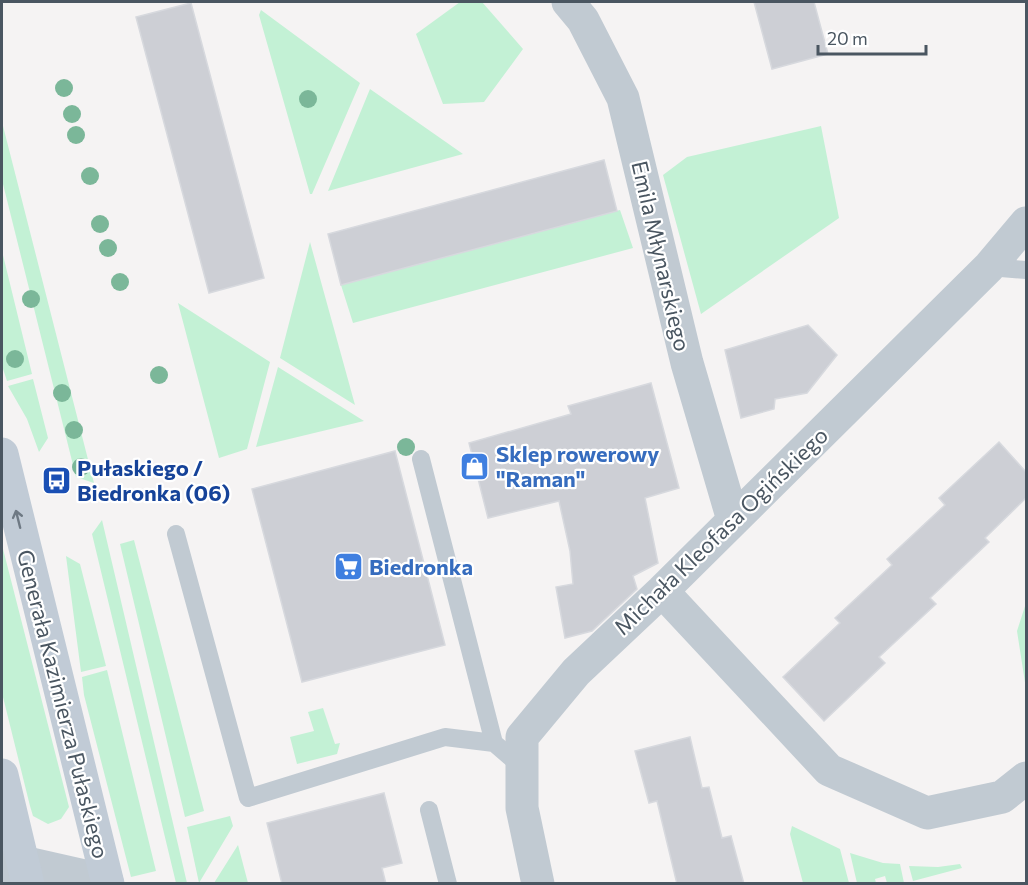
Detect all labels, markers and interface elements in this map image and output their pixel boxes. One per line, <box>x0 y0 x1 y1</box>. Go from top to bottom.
scale bar <box>818 18 926 56</box>
text: 20 m <box>827 27 868 49</box>
street label: Emila Młynarskiego <box>626 158 697 354</box>
street label: Michała Kleofasa Ogińskiego <box>608 421 833 640</box>
place label: Sklep rowerowy "Raman" <box>496 440 659 492</box>
shop icon: Sklep rowerowy "Raman" <box>459 451 491 483</box>
place label: Pułaskiego / Biedronka (06) <box>77 454 230 506</box>
bus stop icon: Pułaskiego / Biedronka (06) <box>40 465 72 497</box>
one-way arrow <box>11 510 23 529</box>
street label: Generała Kazimierza Pułaskiego <box>12 547 115 861</box>
supermarket icon: Biedronka <box>332 551 364 583</box>
place label: Biedronka <box>369 553 473 580</box>

